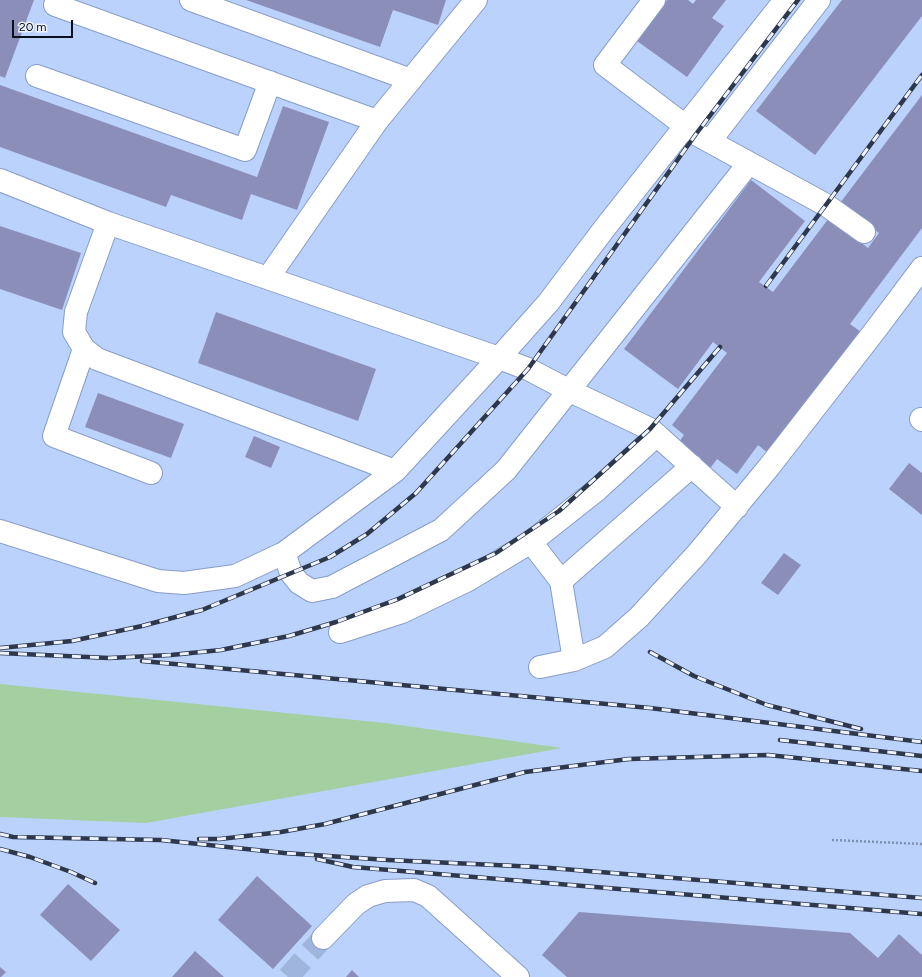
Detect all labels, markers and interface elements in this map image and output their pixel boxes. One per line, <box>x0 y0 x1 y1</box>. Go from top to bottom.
scale bar <box>14 12 75 38</box>
text: 20 m <box>19 20 47 34</box>

